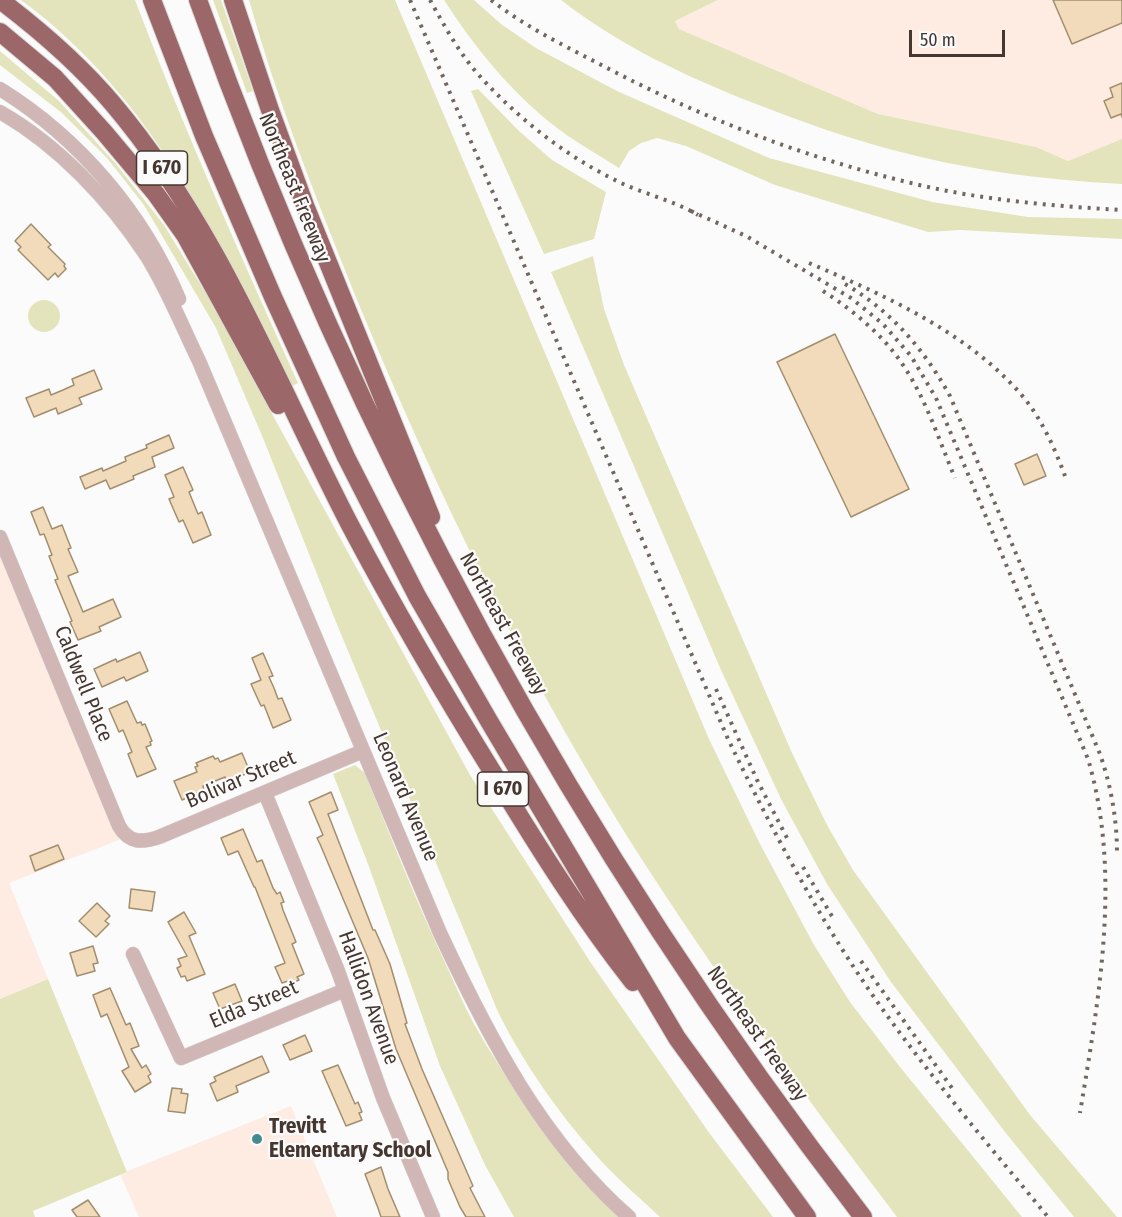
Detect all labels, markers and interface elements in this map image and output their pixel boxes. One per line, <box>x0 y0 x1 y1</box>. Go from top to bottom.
scale bar <box>912 18 1008 56</box>
text: 50 m <box>920 29 956 51</box>
street label: Northeast Freeway <box>253 110 335 266</box>
road number: I 670 <box>136 151 188 185</box>
street label: Northeast Freeway <box>453 548 553 700</box>
street label: Caldwell Place <box>48 622 118 746</box>
street label: Leonard Avenue <box>367 729 443 865</box>
street label: Bolivar Street <box>182 746 300 814</box>
road number: I 670 <box>478 772 528 806</box>
street label: Hallidon Avenue <box>332 928 404 1068</box>
street label: Northeast Freeway <box>701 962 813 1106</box>
street label: Elda Street <box>206 975 302 1035</box>
place label: Trevitt Elementary School <box>269 1114 432 1164</box>
marker: Trevitt Elementary School <box>250 1132 264 1146</box>

